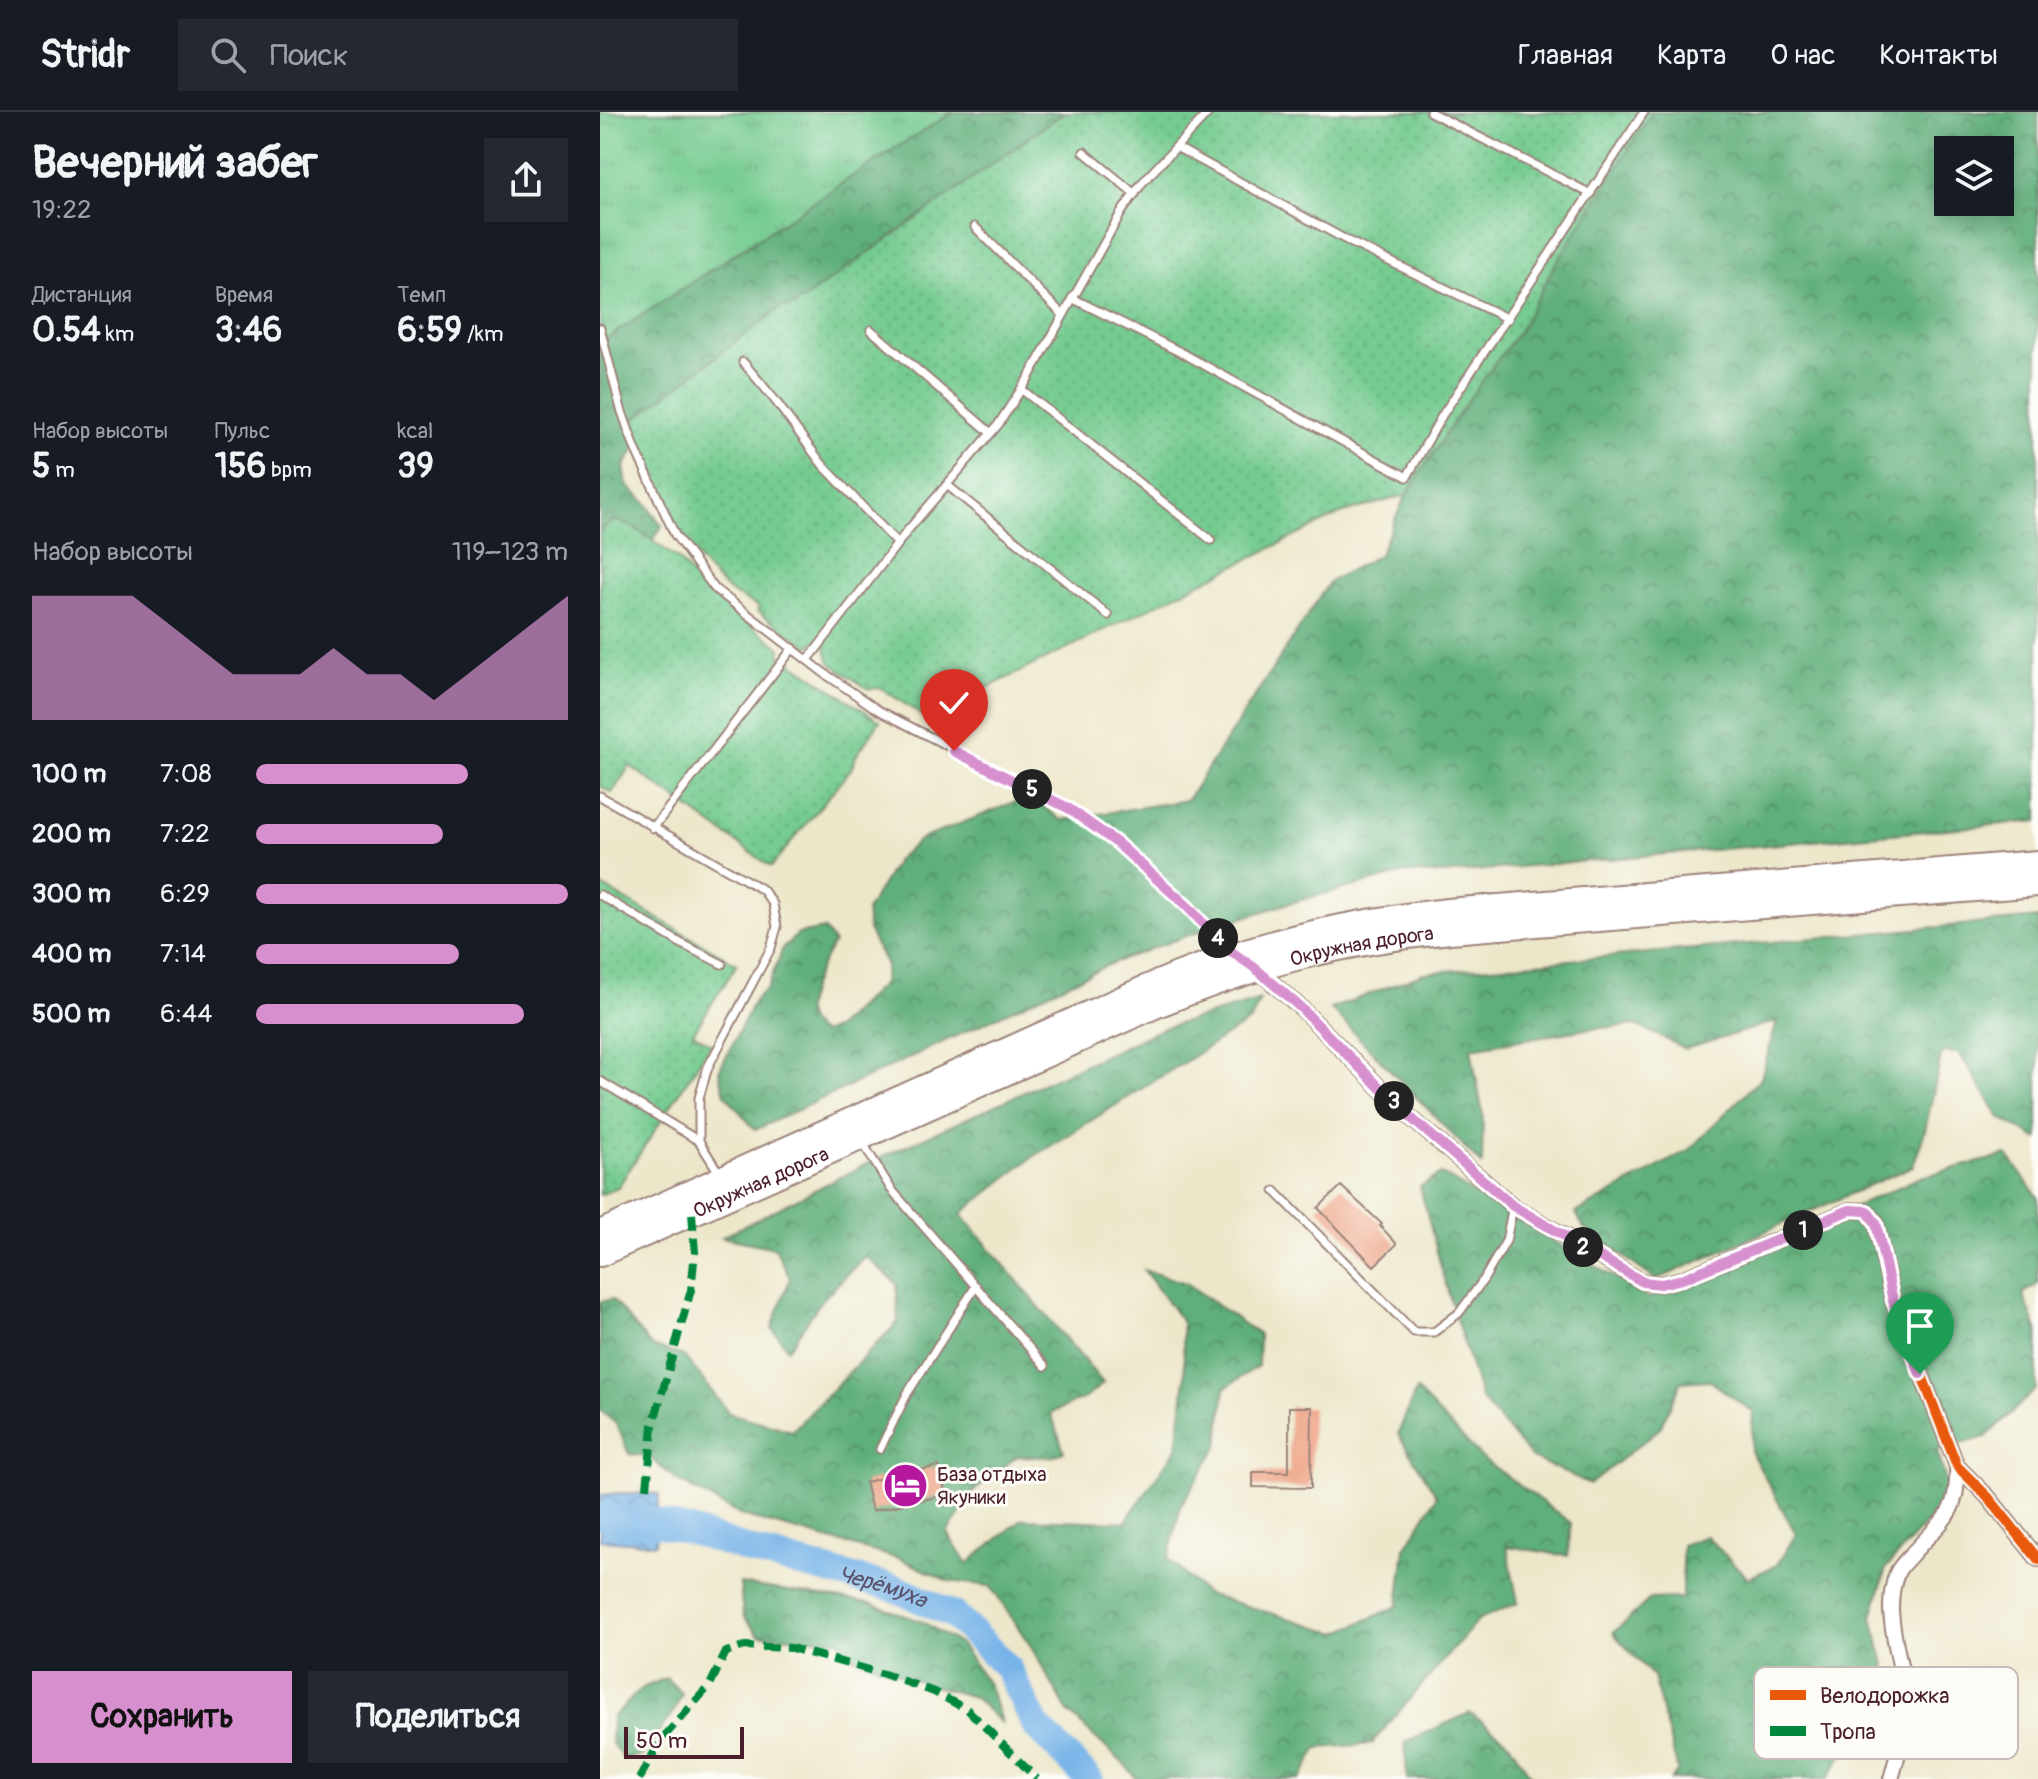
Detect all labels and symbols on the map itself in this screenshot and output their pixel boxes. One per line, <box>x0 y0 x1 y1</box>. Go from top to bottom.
pin <box>920 669 988 751</box>
pin: 5 <box>1012 769 1052 809</box>
pin: 4 <box>1198 918 1238 958</box>
street label: Окружная дорога <box>1287 920 1435 972</box>
pin: 3 <box>1374 1081 1414 1121</box>
street label: Окружная дорога <box>689 1141 832 1223</box>
pin: 1 <box>1783 1210 1823 1250</box>
pin: 2 <box>1563 1227 1603 1267</box>
pin <box>1886 1292 1954 1374</box>
hotel icon: База отдыха Якуники <box>882 1462 930 1510</box>
place label: База отдыха Якуники <box>937 1462 1047 1510</box>
water label: Черёмуха <box>835 1560 933 1615</box>
legend <box>1754 1667 2018 1759</box>
text: Велодорожка <box>1820 1682 1950 1710</box>
text: Тропа <box>1820 1718 1876 1746</box>
scale bar <box>624 1723 744 1759</box>

